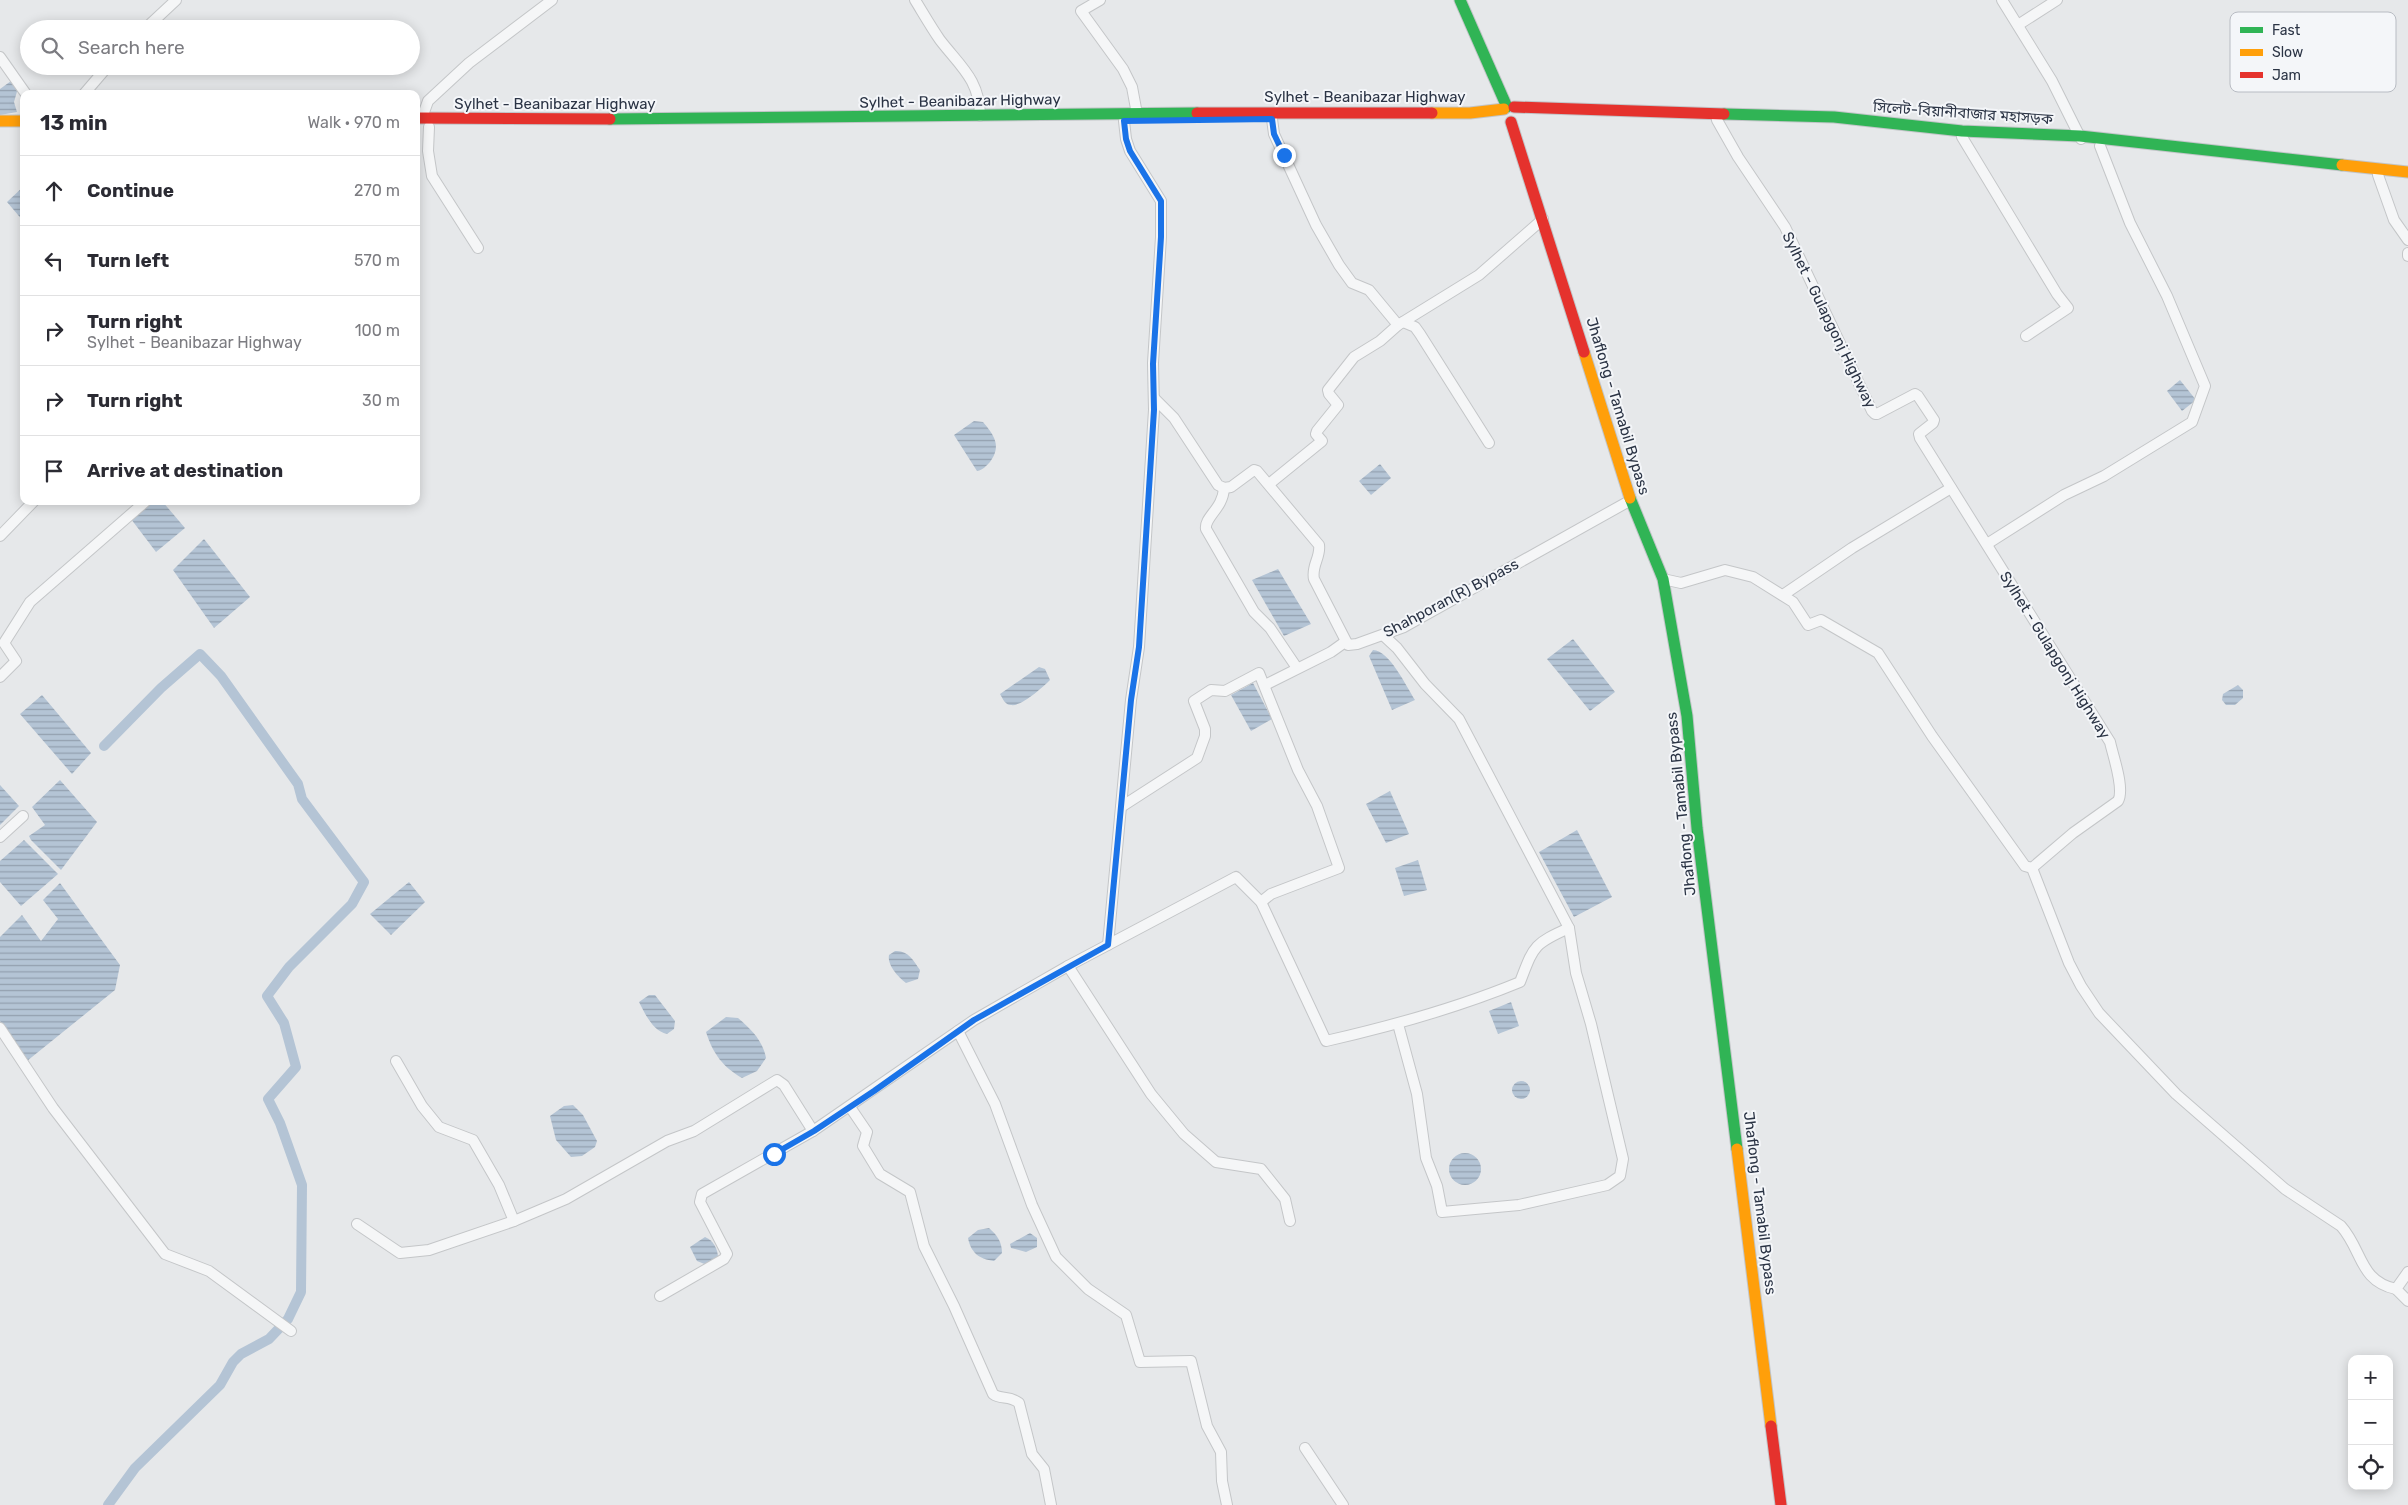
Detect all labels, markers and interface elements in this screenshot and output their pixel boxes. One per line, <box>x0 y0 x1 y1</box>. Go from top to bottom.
legend <box>2230 12 2396 92</box>
search box <box>20 20 420 75</box>
text: Fast <box>2272 22 2301 39</box>
icon: search <box>38 34 66 62</box>
text: Search here <box>78 36 185 59</box>
text: Slow <box>2272 44 2303 61</box>
text: Jam <box>2272 67 2301 84</box>
street label: Sylhet - Beanibazar Highway <box>1264 88 1466 106</box>
street label: Sylhet - Beanibazar Highway <box>859 90 1061 112</box>
street label: Sylhet - Beanibazar Highway <box>454 95 656 113</box>
street label: সিলেট-বিয়ানীবাজার মহাসড়ক <box>1871 98 2054 128</box>
text: 13 min <box>40 110 108 135</box>
text: Walk · 970 m <box>308 113 400 132</box>
route end <box>1273 144 1296 167</box>
icon: ahead <box>40 177 68 205</box>
text: Continue <box>87 179 174 202</box>
text: 270 m <box>354 181 400 200</box>
street label: Sylhet - Gulapgonj Highway <box>1778 229 1880 411</box>
icon: left <box>40 247 68 275</box>
text: Turn left <box>87 249 169 272</box>
text: 570 m <box>354 251 400 270</box>
text: Turn right <box>87 310 182 333</box>
street label: Jhaflong - Tamabil Bypass <box>1582 315 1654 497</box>
icon: right <box>40 317 68 345</box>
text: 100 m <box>355 321 400 340</box>
text: Sylhet - Beanibazar Highway <box>87 333 302 352</box>
icon: right <box>40 387 68 415</box>
text: Turn right <box>87 389 182 412</box>
text: 30 m <box>362 391 400 410</box>
icon: arrive <box>40 457 68 485</box>
text: Arrive at destination <box>87 459 283 482</box>
street label: Shahporan(R) Bypass <box>1380 555 1522 641</box>
street label: Sylhet - Gulapgonj Highway <box>1996 568 2114 742</box>
street label: Jhaflong - Tamabil Bypass <box>1662 711 1700 897</box>
street label: Jhaflong - Tamabil Bypass <box>1740 1110 1780 1296</box>
route start <box>763 1143 786 1166</box>
map controls <box>2348 1355 2393 1490</box>
button: + <box>2348 1355 2393 1400</box>
button: − <box>2348 1400 2393 1445</box>
button: locate <box>2348 1445 2393 1490</box>

